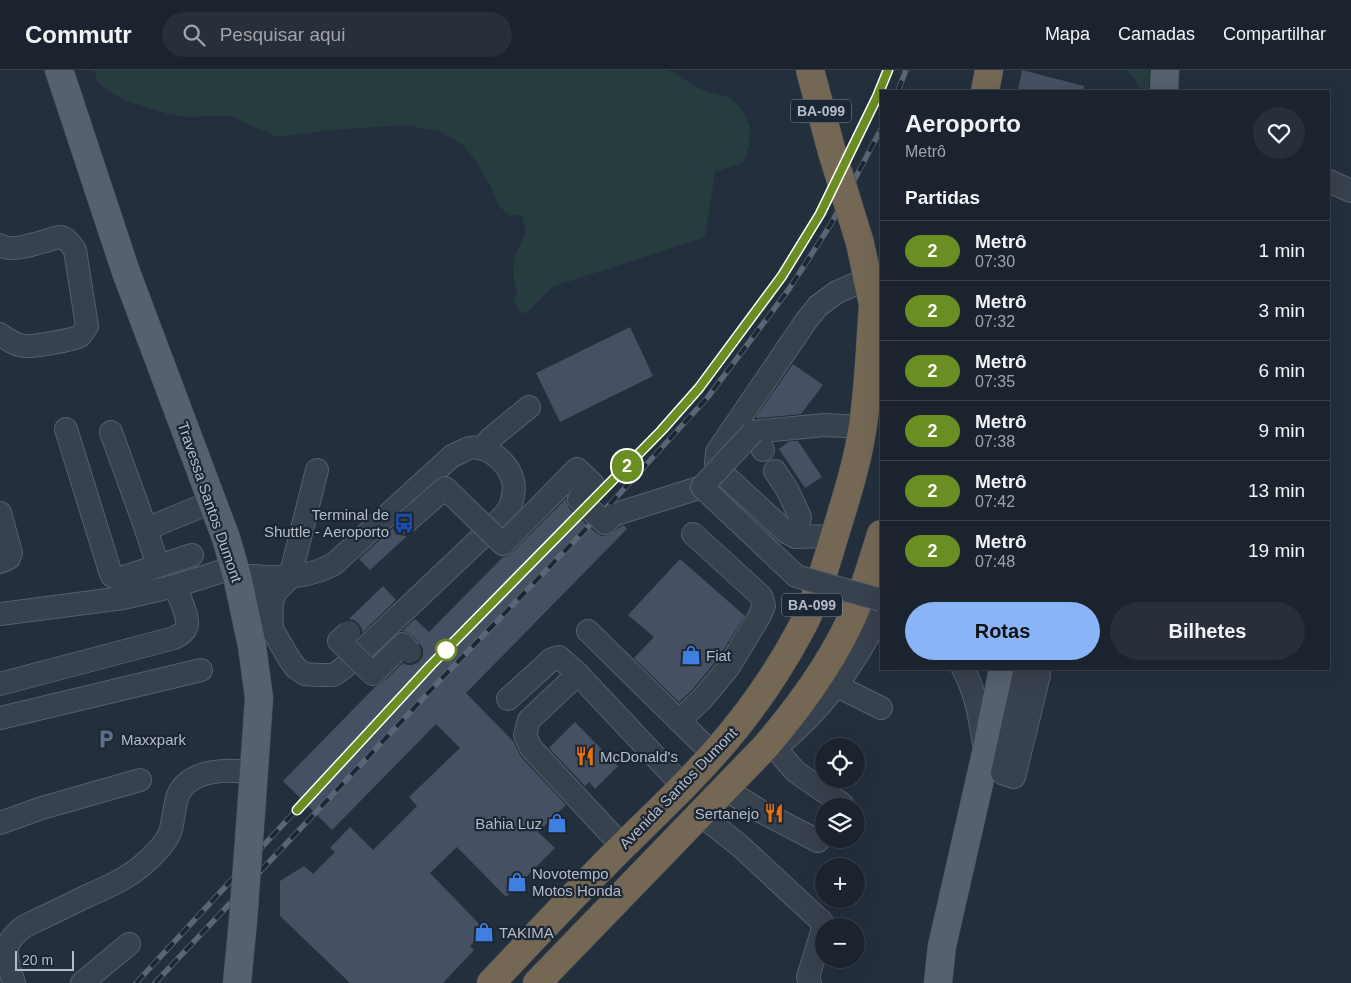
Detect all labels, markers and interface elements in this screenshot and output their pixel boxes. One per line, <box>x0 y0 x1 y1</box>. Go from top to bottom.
search box <box>162 12 512 57</box>
text: Commutr <box>25 21 132 48</box>
icon: search <box>180 21 208 49</box>
text: Pesquisar aqui <box>220 24 345 45</box>
text: Mapa <box>1045 24 1090 44</box>
text: Camadas <box>1118 24 1195 44</box>
text: Compartilhar <box>1223 24 1326 44</box>
road number: BA-099 <box>791 99 851 122</box>
button: heart <box>1253 107 1305 159</box>
text: Aeroporto <box>905 110 1021 137</box>
text: Metrô <box>905 143 946 160</box>
text: Partidas <box>905 187 980 208</box>
text: Metrô <box>975 231 1027 252</box>
text: 1 min <box>1259 240 1305 261</box>
text: 2 <box>927 241 938 261</box>
text: 07:30 <box>975 253 1015 270</box>
text: Metrô <box>975 291 1027 312</box>
text: 3 min <box>1259 300 1305 321</box>
text: 2 <box>927 301 938 321</box>
text: 07:32 <box>975 313 1015 330</box>
text: Metrô <box>975 351 1027 372</box>
text: 6 min <box>1259 360 1305 381</box>
text: 2 <box>927 361 938 381</box>
text: 07:35 <box>975 373 1015 390</box>
text: Metrô <box>975 411 1027 432</box>
street label: Travessa Santos Dumont <box>175 419 246 585</box>
text: 9 min <box>1259 420 1305 441</box>
text: 2 <box>927 421 938 441</box>
text: 07:38 <box>975 433 1015 450</box>
line badge: 2 <box>611 450 643 482</box>
text: 2 <box>622 456 632 476</box>
text: Metrô <box>975 471 1027 492</box>
text: 13 min <box>1248 480 1305 501</box>
text: 2 <box>927 481 938 501</box>
text: 07:42 <box>975 493 1015 510</box>
place label: Terminal de Shuttle - Aeroporto <box>264 506 389 540</box>
bus stop icon: Terminal de Shuttle - Aeroporto <box>393 512 415 534</box>
text: Metrô <box>975 531 1027 552</box>
text: 19 min <box>1248 540 1305 561</box>
text: 2 <box>927 541 938 561</box>
text: 07:48 <box>975 553 1015 570</box>
road number: BA-099 <box>782 594 842 616</box>
button: Rotas <box>905 602 1100 660</box>
button: Bilhetes <box>1110 602 1305 660</box>
unlabelled marker <box>435 639 457 661</box>
shop icon: Fiat <box>680 644 702 666</box>
place label: Fiat <box>706 647 732 664</box>
street label: Avenida Santos Dumont <box>616 723 741 852</box>
parking icon: Maxxpark <box>95 728 117 750</box>
place label: Maxxpark <box>121 731 187 748</box>
map controls <box>815 738 865 968</box>
button: locate <box>815 738 865 788</box>
restaurant icon: McDonald's <box>574 745 596 767</box>
place label: McDonald's <box>600 748 678 765</box>
button: layers <box>815 798 865 848</box>
restaurant icon: Sertanejo <box>763 802 785 824</box>
place label: Sertanejo <box>695 805 759 822</box>
shop icon: Bahia Luz <box>546 812 568 834</box>
place label: Bahia Luz <box>475 815 542 832</box>
button: + <box>815 858 865 908</box>
place label: Novotempo Motos Honda <box>532 865 622 899</box>
shop icon: Novotempo Motos Honda <box>506 871 528 893</box>
button: − <box>815 918 865 968</box>
shop icon: TAKIMA <box>473 921 495 943</box>
place label: TAKIMA <box>499 924 554 941</box>
scale bar <box>15 948 74 971</box>
text: 20 m <box>22 952 53 968</box>

